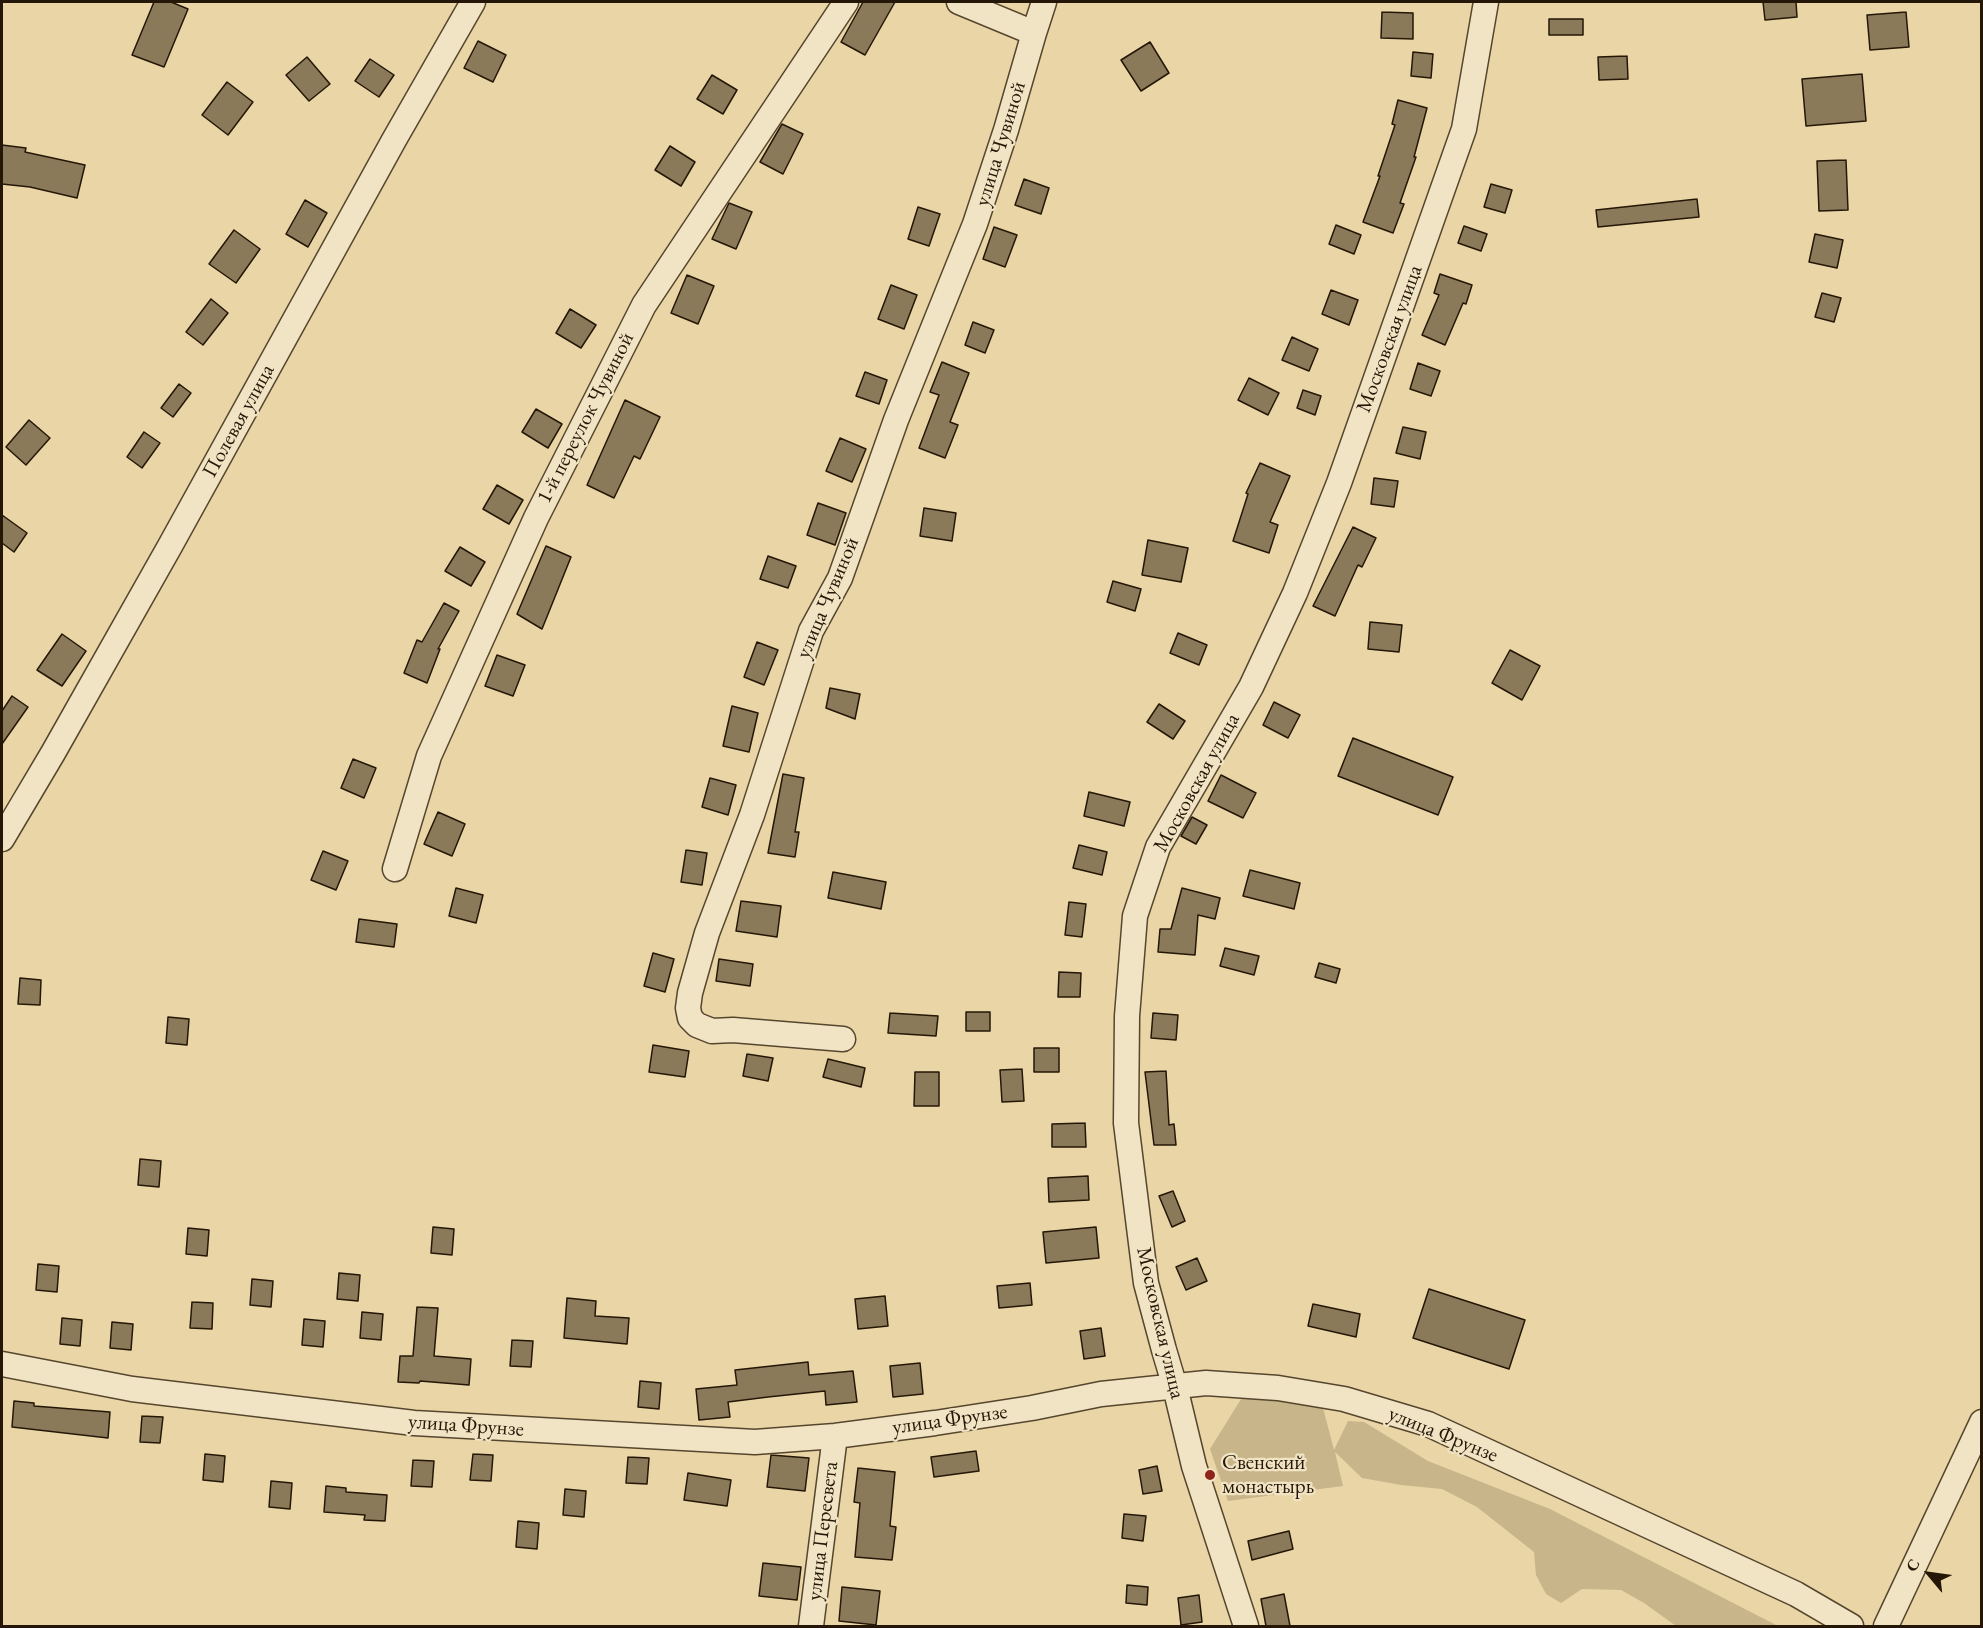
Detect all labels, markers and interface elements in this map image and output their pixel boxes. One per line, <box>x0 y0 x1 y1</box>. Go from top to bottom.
street label: улица Чувиной <box>970 79 1032 209</box>
street label: Московская улица <box>1352 262 1428 416</box>
street label: 1-й переулок Чувиной <box>532 328 640 508</box>
street label: Полевая улица <box>198 360 280 482</box>
street label: улица Чувиной <box>791 534 865 662</box>
street label: Московская улица <box>1148 709 1246 857</box>
street label: Московская улица <box>1130 1245 1190 1401</box>
street label: улица Фрунзе <box>891 1399 1009 1441</box>
street label: улица Фрунзе <box>1385 1402 1501 1468</box>
street label: улица Фрунзе <box>407 1409 525 1443</box>
place label: Свенский монастырь <box>1222 1450 1314 1500</box>
street label: улица Пересвета <box>802 1460 844 1602</box>
marker: Свенский монастырь <box>1203 1468 1217 1482</box>
north arrow <box>1899 1544 1959 1604</box>
text: С <box>1901 1555 1925 1575</box>

